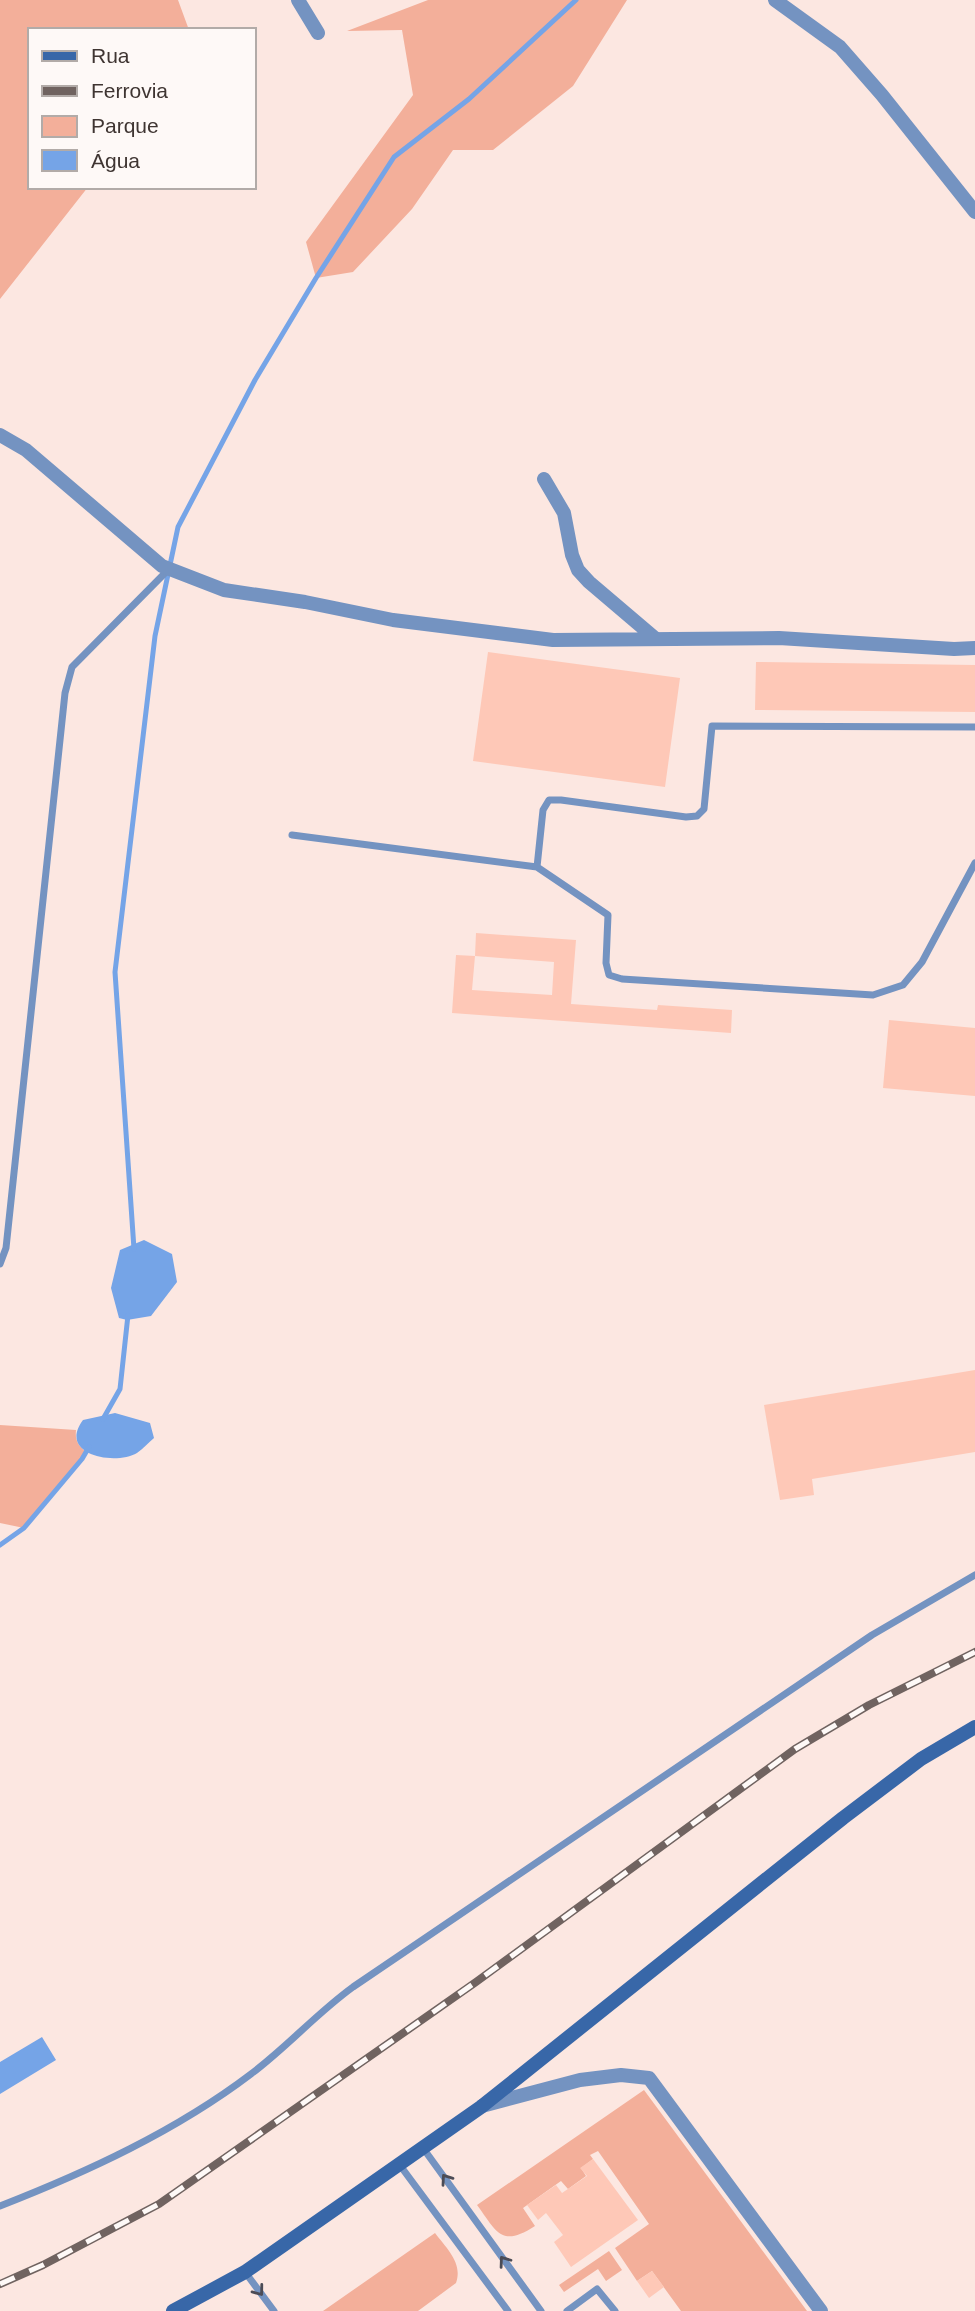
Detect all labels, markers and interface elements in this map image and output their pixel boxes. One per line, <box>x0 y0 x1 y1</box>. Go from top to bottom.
legend <box>28 28 256 189</box>
text: Rua <box>91 44 130 67</box>
text: Ferrovia <box>91 79 168 102</box>
text: Parque <box>91 114 159 137</box>
text: Água <box>91 149 140 172</box>
one-way arrow <box>442 2174 454 2187</box>
one-way arrow <box>500 2256 513 2269</box>
one-way arrow <box>251 2283 264 2296</box>

